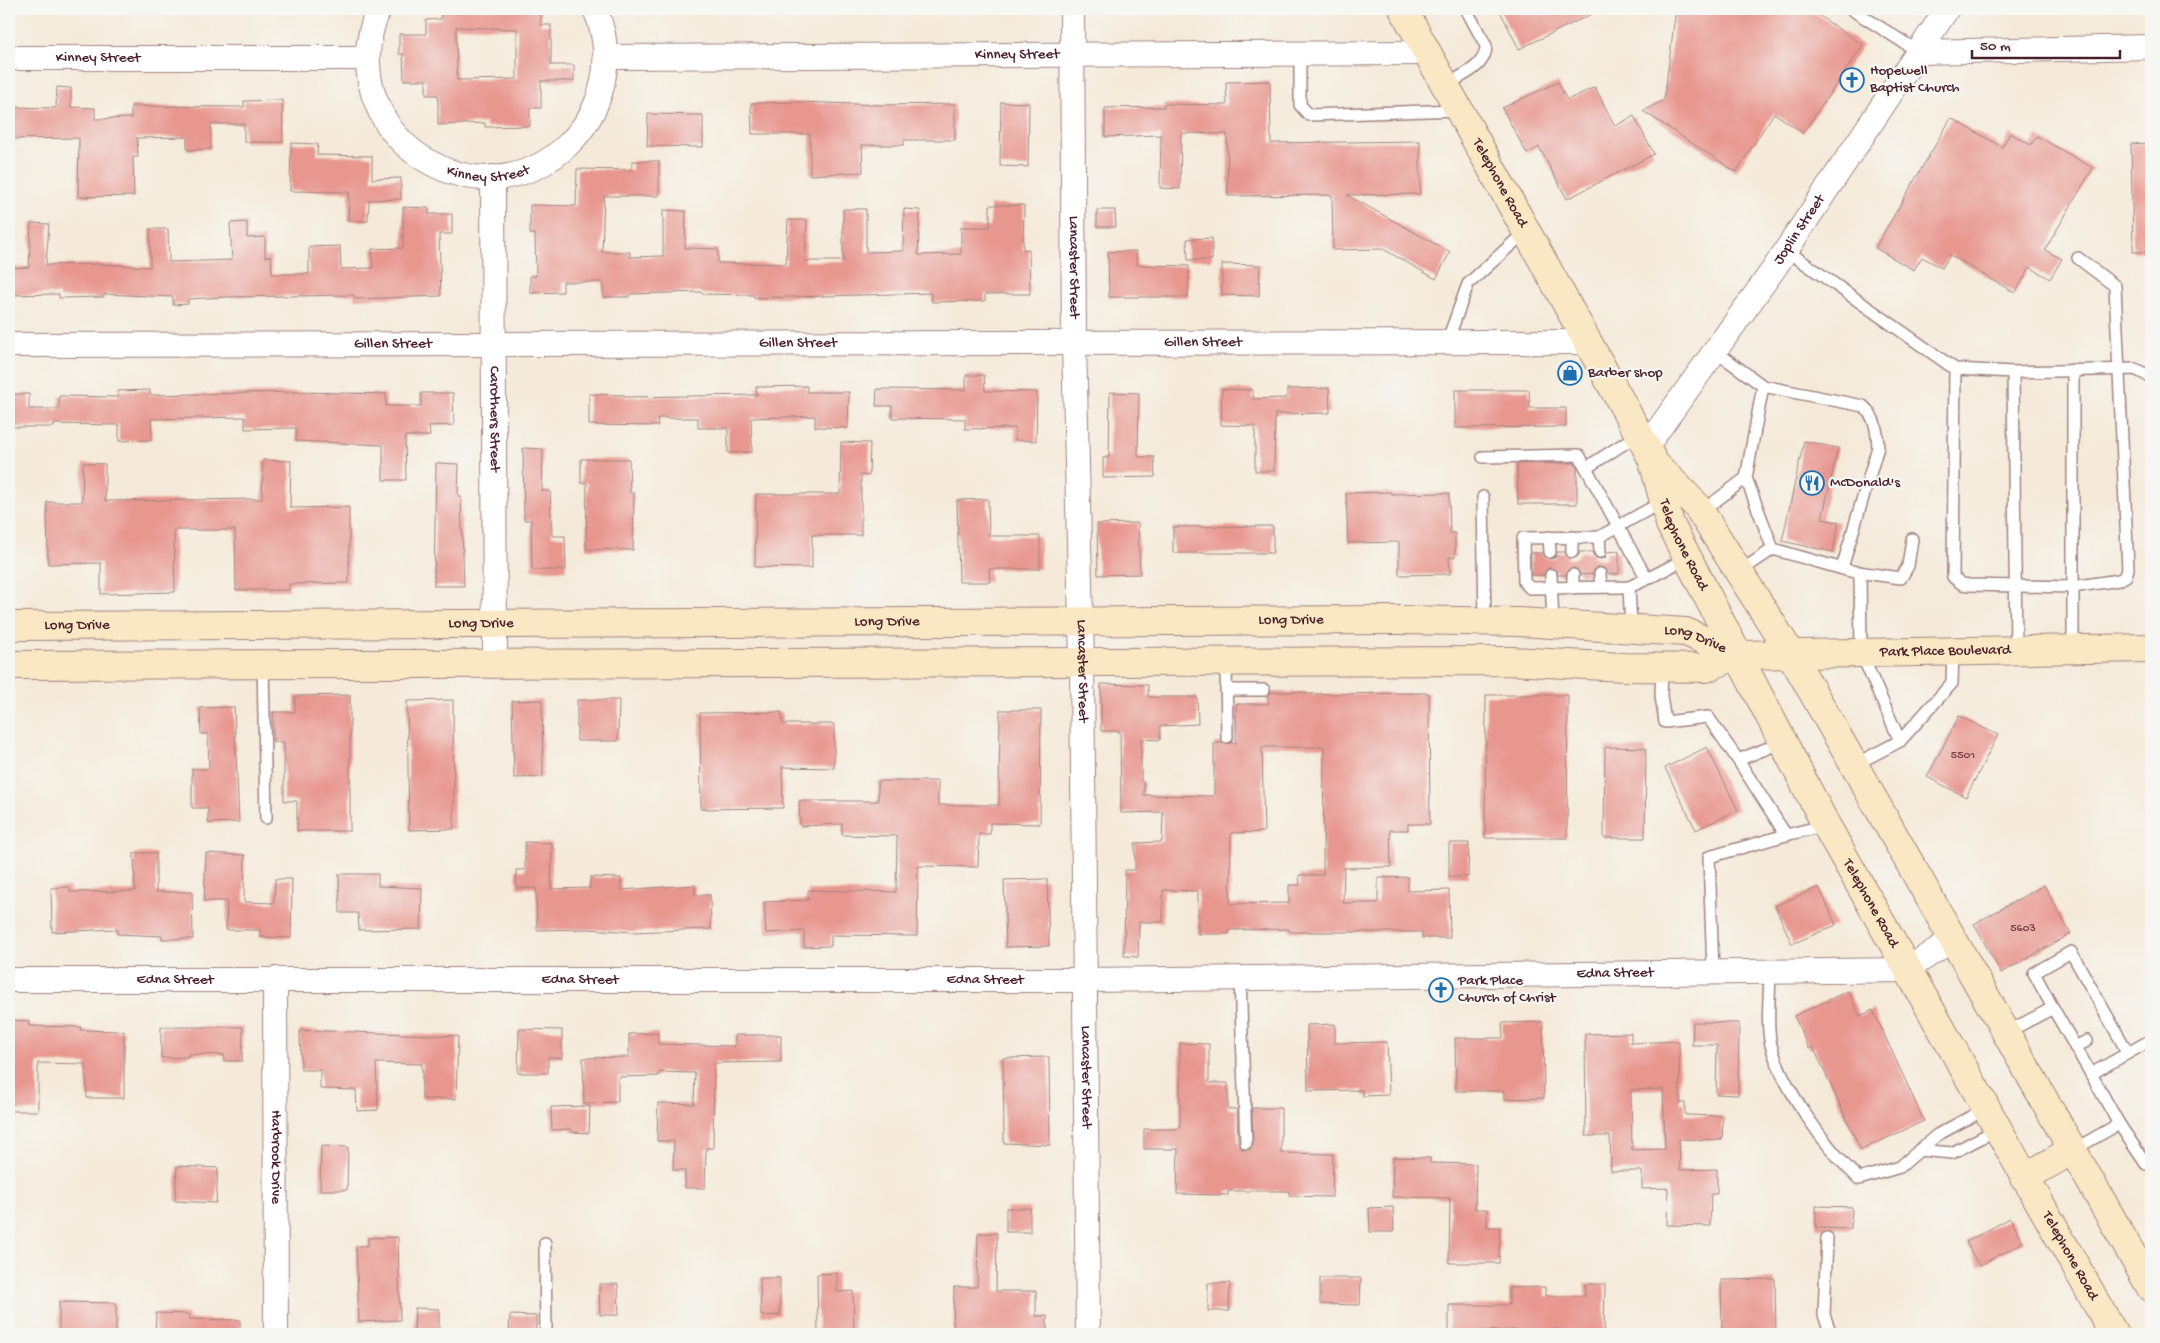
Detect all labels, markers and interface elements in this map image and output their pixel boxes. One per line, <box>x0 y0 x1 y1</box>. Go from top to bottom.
scale bar <box>1972 28 2120 60</box>
text: 50 m <box>1980 38 2011 56</box>
street label: Kinney Street <box>975 46 1061 64</box>
street label: Kinney Street <box>56 49 142 67</box>
place label: Hopewell Baptist Church <box>1869 62 1960 97</box>
church icon: Hopewell Baptist Church <box>1839 67 1865 93</box>
street label: Telephone Road <box>1467 134 1532 232</box>
street label: Kinney Street <box>444 161 534 187</box>
street label: Joplin Street <box>1770 190 1831 268</box>
street label: Lancaster Street <box>1064 216 1083 320</box>
street label: Gillen Street <box>759 334 839 353</box>
street label: Gillen Street <box>1164 334 1244 352</box>
street label: Gillen Street <box>354 335 434 353</box>
shop icon: Barber shop <box>1557 360 1583 386</box>
place label: Barber shop <box>1587 364 1663 382</box>
street label: Carothers Street <box>485 366 503 474</box>
restaurant icon: McDonald's <box>1799 470 1825 496</box>
place label: McDonald's <box>1830 474 1900 492</box>
street label: Telephone Road <box>1654 496 1712 595</box>
street label: Long Drive <box>1258 611 1324 630</box>
street label: Long Drive <box>854 613 920 631</box>
street label: Long Drive <box>448 615 514 633</box>
street label: Long Drive <box>44 617 110 635</box>
street label: Lancaster Street <box>1072 619 1092 724</box>
street label: Long Drive <box>1664 622 1729 658</box>
street label: Park Place Boulevard <box>1878 641 2012 662</box>
house number: 5501 <box>1951 749 1975 763</box>
street label: Telephone Road <box>1838 855 1903 952</box>
house number: 5603 <box>2010 922 2036 936</box>
street label: Edna Street <box>1576 964 1656 983</box>
street label: Edna Street <box>136 971 215 989</box>
street label: Edna Street <box>541 971 620 989</box>
street label: Edna Street <box>946 971 1025 989</box>
place label: Park Place Church of Christ <box>1457 972 1557 1007</box>
church icon: Park Place Church of Christ <box>1428 977 1454 1003</box>
street label: Lancaster Street <box>1076 1025 1095 1130</box>
street label: Harbrook Drive <box>266 1110 285 1204</box>
street label: Telephone Road <box>2037 1208 2103 1305</box>

